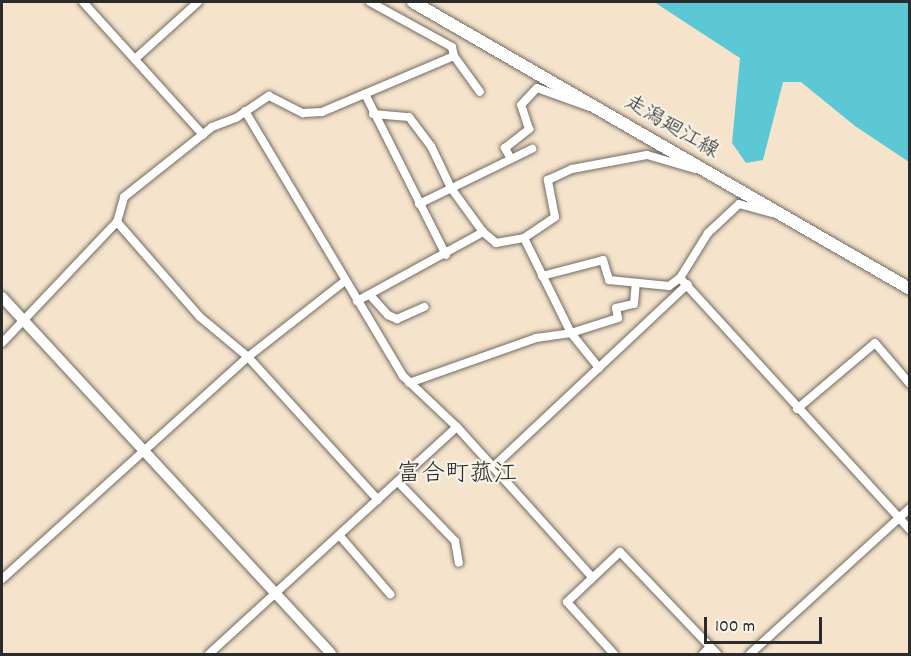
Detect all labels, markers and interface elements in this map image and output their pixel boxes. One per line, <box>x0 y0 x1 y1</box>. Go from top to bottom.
street label: 走潟廻江線 <box>619 91 723 165</box>
district label: 富合町菰江 <box>397 462 517 490</box>
scale bar <box>707 605 826 643</box>
text: 100 m <box>715 615 755 640</box>

